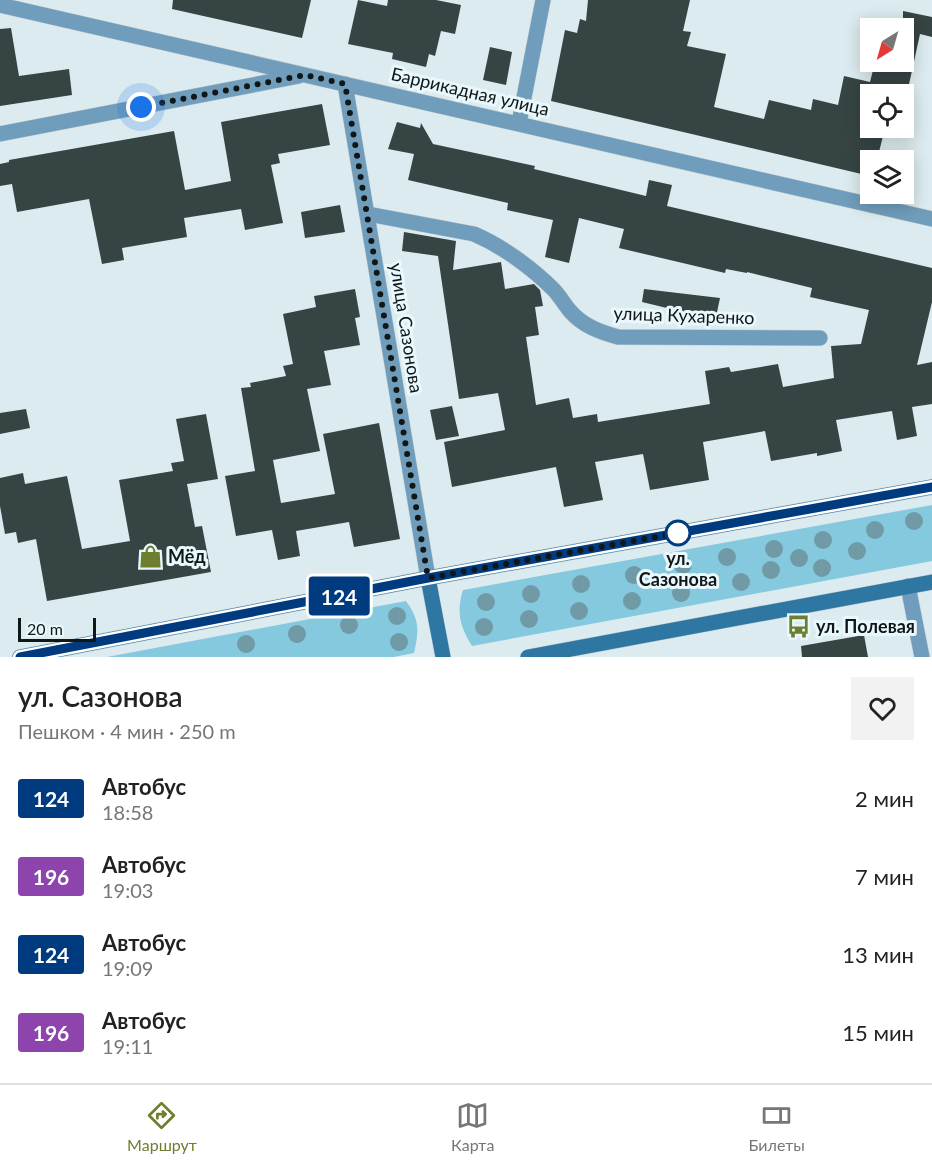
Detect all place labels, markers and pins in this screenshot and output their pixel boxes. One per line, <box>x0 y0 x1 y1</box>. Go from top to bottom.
marker: ул. Сазонова <box>665 520 691 546</box>
shop icon: Мёд <box>137 544 163 570</box>
place label: Мёд <box>168 545 206 567</box>
place label: ул. Сазонова <box>639 547 717 590</box>
bus stop icon: ул. Полевая <box>785 614 811 640</box>
place label: ул. Полевая <box>816 615 915 637</box>

